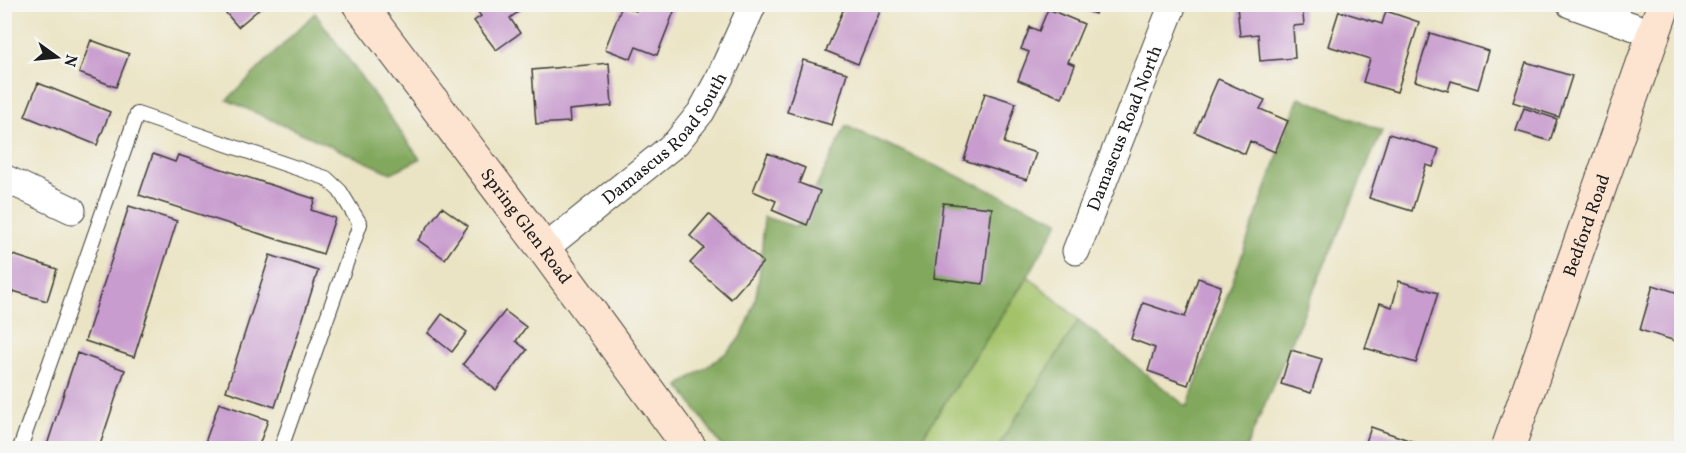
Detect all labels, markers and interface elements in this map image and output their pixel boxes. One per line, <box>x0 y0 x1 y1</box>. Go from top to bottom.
north arrow <box>27 27 87 87</box>
street label: Damascus Road North <box>1082 42 1170 215</box>
text: N <box>57 52 82 69</box>
street label: Damascus Road South <box>597 68 734 211</box>
street label: Spring Glen Road <box>473 164 577 290</box>
street label: Bedford Road <box>1558 171 1617 281</box>

